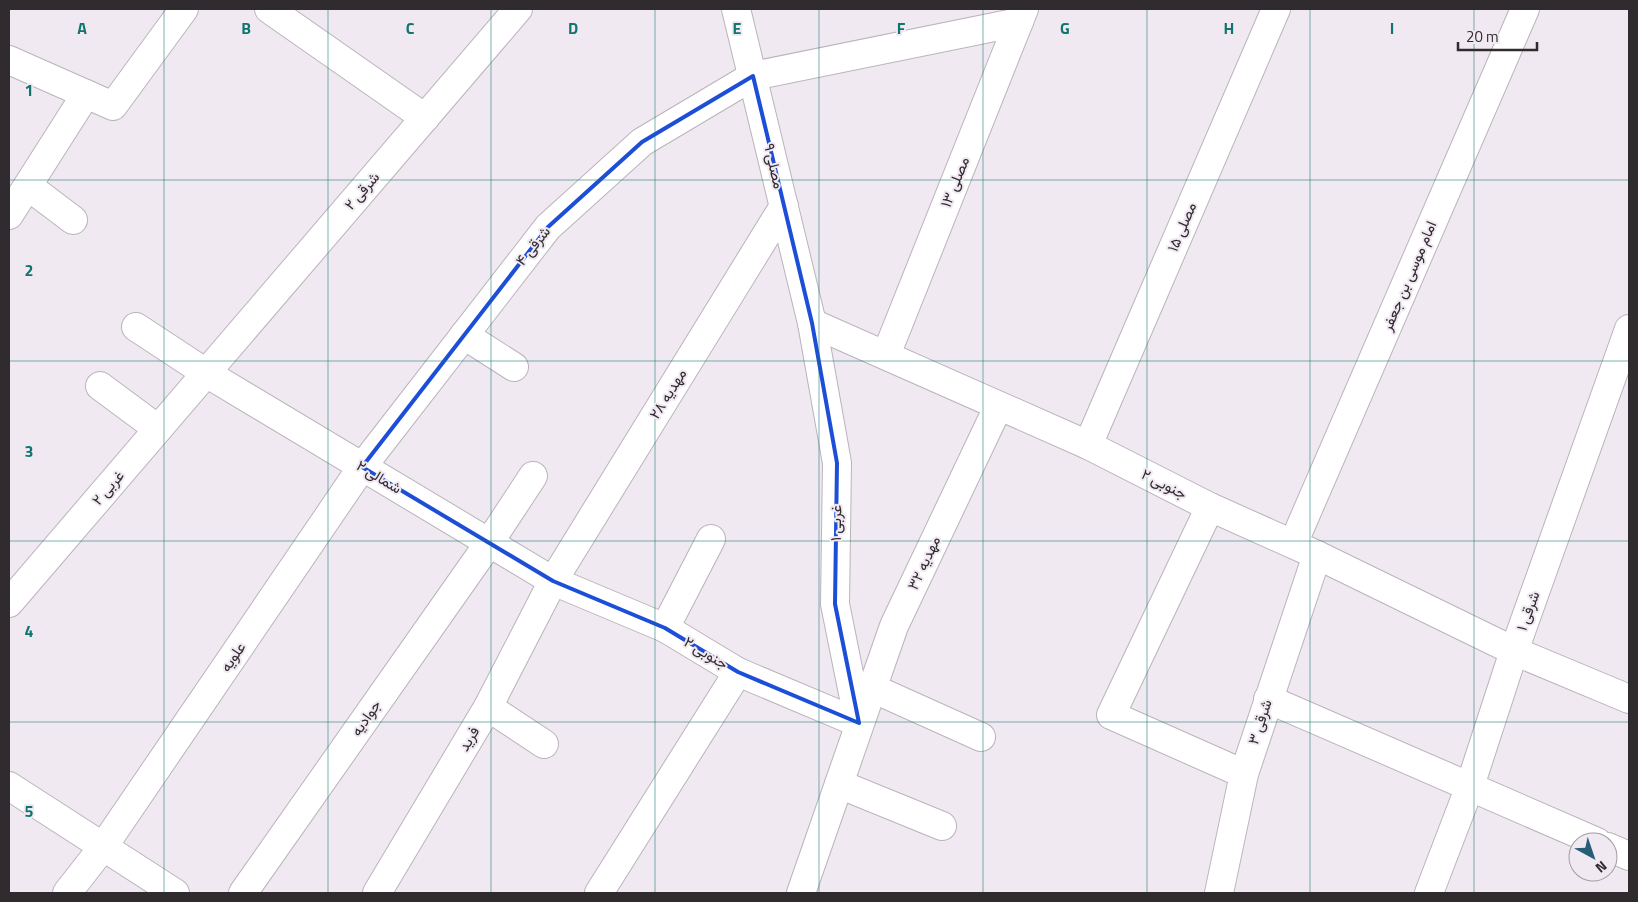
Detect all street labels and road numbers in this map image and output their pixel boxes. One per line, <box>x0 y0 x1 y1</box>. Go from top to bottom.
street label: مصلی ۹ <box>758 141 791 191</box>
street label: مصلی ۱۳ <box>934 153 975 211</box>
street label: ۲ شرقی <box>338 166 385 215</box>
street label: مصلی ۱۵ <box>1161 198 1202 255</box>
street label: امام موسی بن جعفر <box>1375 217 1442 335</box>
street label: ۴ شرقی <box>509 221 556 270</box>
street label: مهدیه ۲۸ <box>643 364 692 424</box>
street label: ۲ شمالی <box>352 454 407 499</box>
street label: جنوبی ۲ <box>1137 462 1191 505</box>
street label: ۲ غربی <box>86 465 130 510</box>
street label: ۱ غربی <box>824 504 847 541</box>
street label: مهدیه ۳۲ <box>901 532 946 593</box>
street label: شرقی ۱ <box>1510 588 1545 634</box>
street label: ۲ جنوبی <box>680 630 733 675</box>
street label: علویه <box>214 637 251 676</box>
street label: جوادیه <box>345 695 386 741</box>
street label: شرقی ۳ <box>1241 696 1278 747</box>
street label: فرید <box>452 722 485 756</box>

